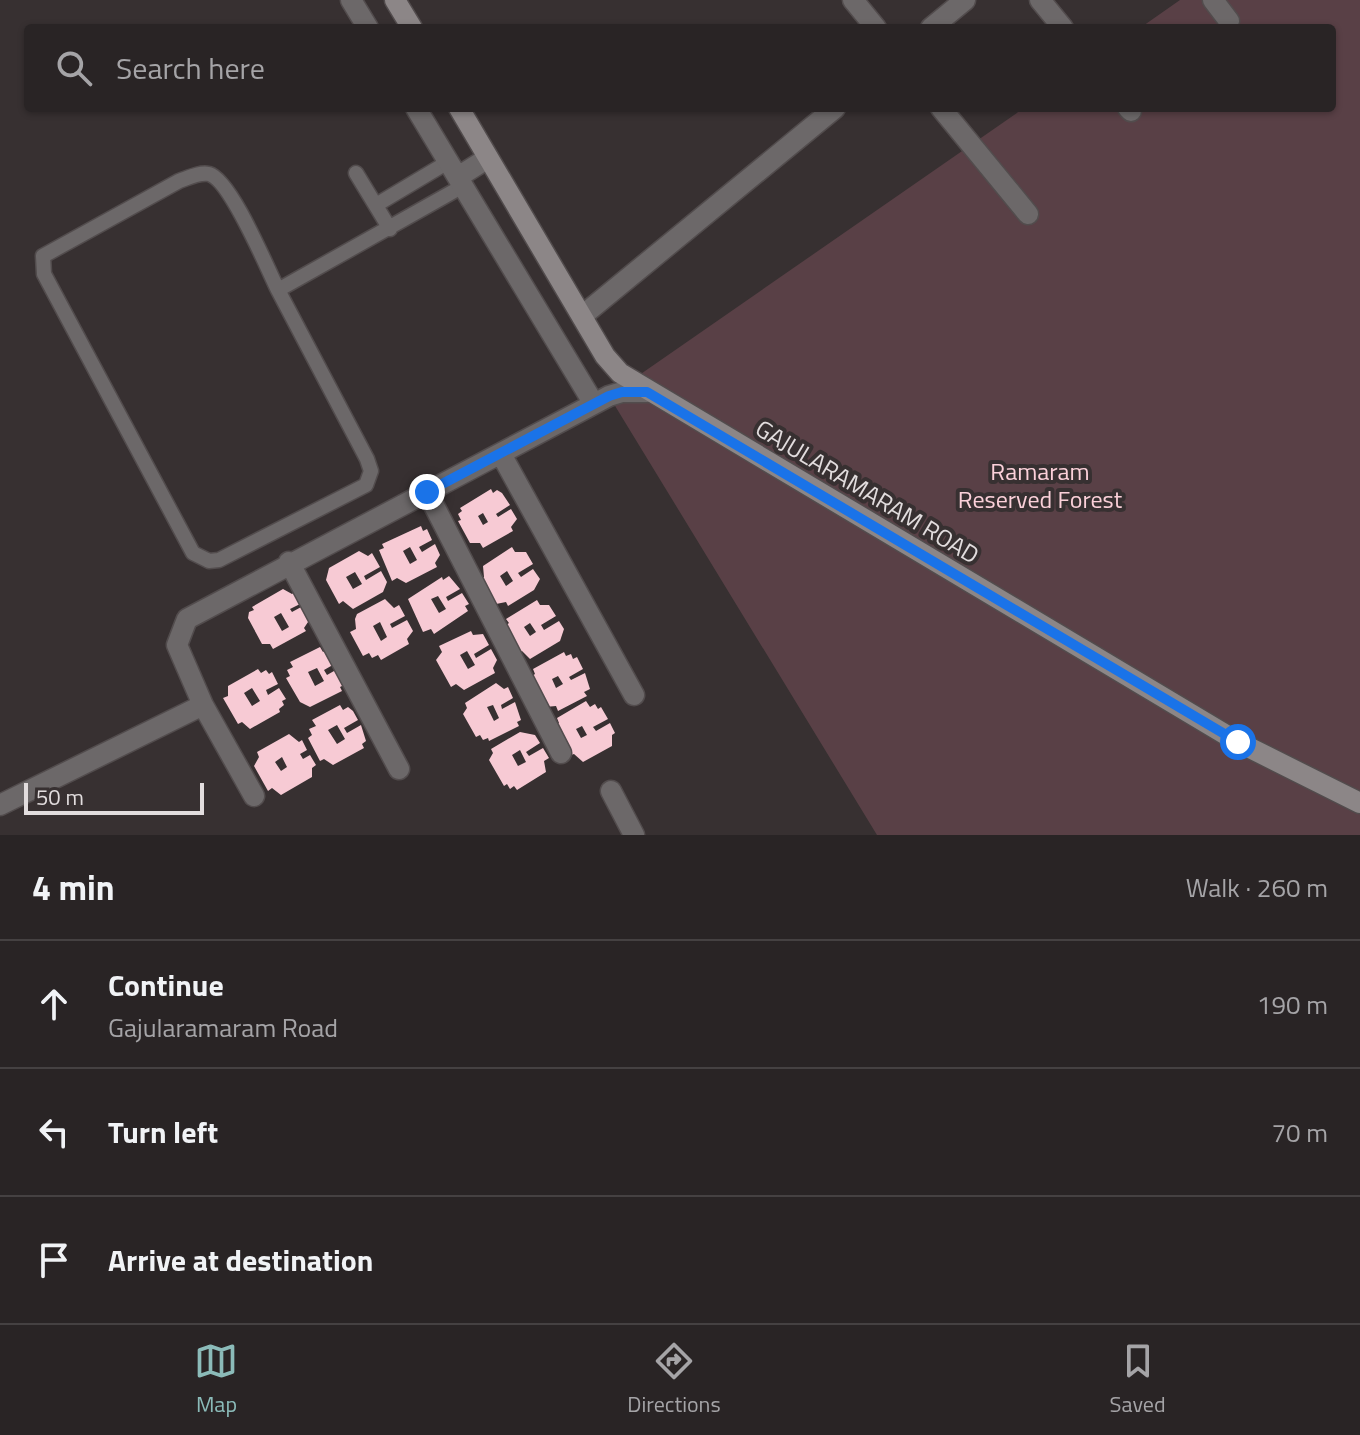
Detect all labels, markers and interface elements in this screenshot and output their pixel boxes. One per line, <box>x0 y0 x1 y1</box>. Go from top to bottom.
search box <box>24 24 1336 112</box>
text: Search here <box>116 45 265 91</box>
icon: search <box>52 46 96 90</box>
street label: GAJULARAMARAM ROAD <box>749 410 986 572</box>
park label: Ramaram Reserved Forest <box>958 453 1123 517</box>
route end <box>409 474 445 510</box>
route start <box>1220 724 1256 760</box>
scale bar <box>24 779 204 815</box>
text: 50 m <box>36 780 84 814</box>
text: 4 min <box>32 861 115 913</box>
text: Walk · 260 m <box>1186 868 1328 907</box>
text: Continue <box>108 962 224 1008</box>
icon: ahead <box>32 982 76 1026</box>
text: 190 m <box>1257 985 1328 1024</box>
text: Gajularamaram Road <box>108 1008 338 1047</box>
text: Turn left <box>108 1109 218 1155</box>
icon: left <box>32 1110 76 1154</box>
text: 70 m <box>1271 1113 1328 1152</box>
text: Arrive at destination <box>108 1237 373 1283</box>
icon: arrive <box>32 1238 76 1282</box>
tab: Map <box>194 1339 238 1421</box>
tab: Directions <box>627 1339 721 1421</box>
tab: Saved <box>1110 1339 1166 1421</box>

